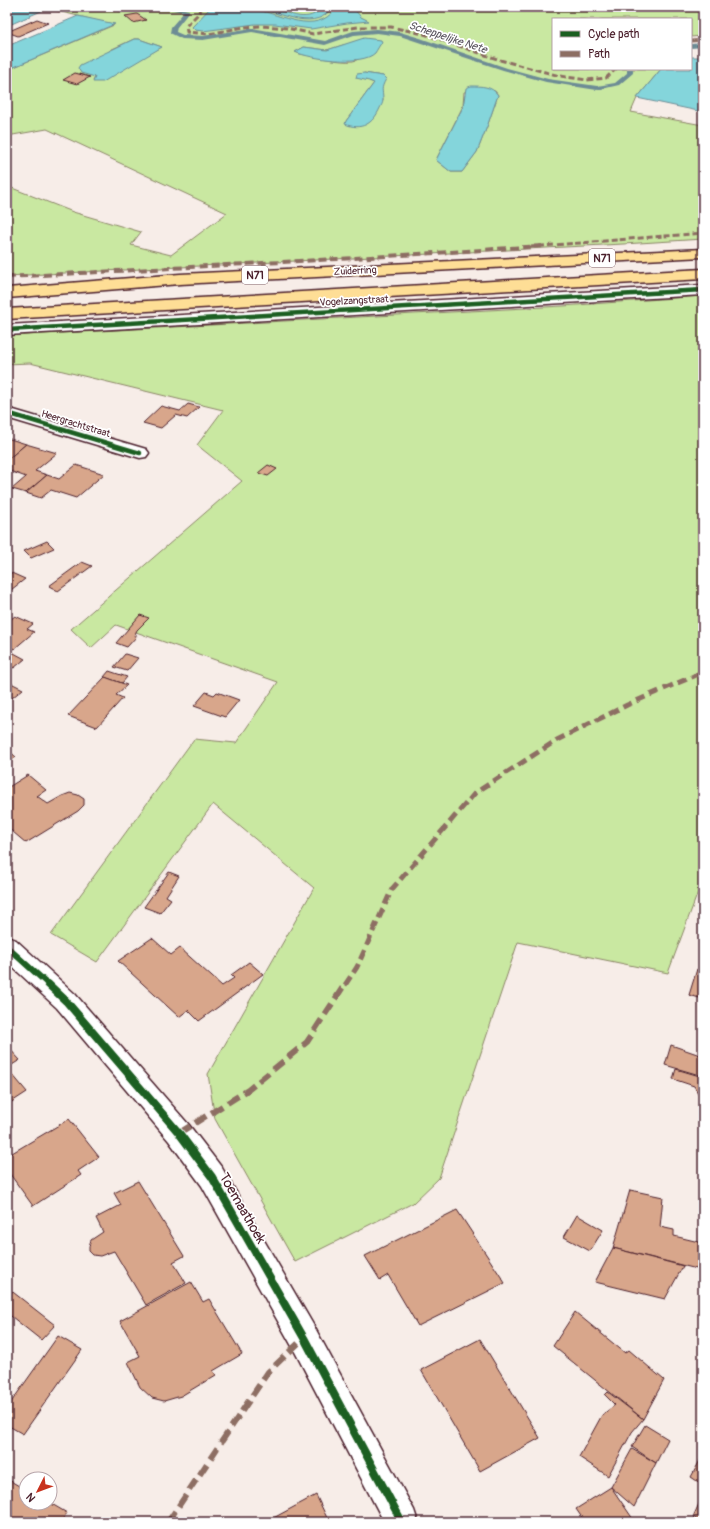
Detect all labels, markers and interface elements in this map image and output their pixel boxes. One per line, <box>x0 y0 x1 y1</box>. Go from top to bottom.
legend <box>552 18 692 70</box>
water label: Scheppelijke Nete <box>407 19 490 57</box>
text: Cycle path <box>588 27 640 42</box>
text: Path <box>588 47 610 62</box>
road number: N71 <box>589 249 615 267</box>
street label: Zuiderring <box>333 264 377 278</box>
road number: N71 <box>242 266 268 284</box>
street label: Vogelzangstraat <box>319 293 390 309</box>
street label: Heergrachtstraat <box>40 408 113 440</box>
street label: Toemaathoek <box>215 1170 270 1247</box>
north arrow <box>18 1471 58 1511</box>
text: N <box>23 1490 38 1504</box>

